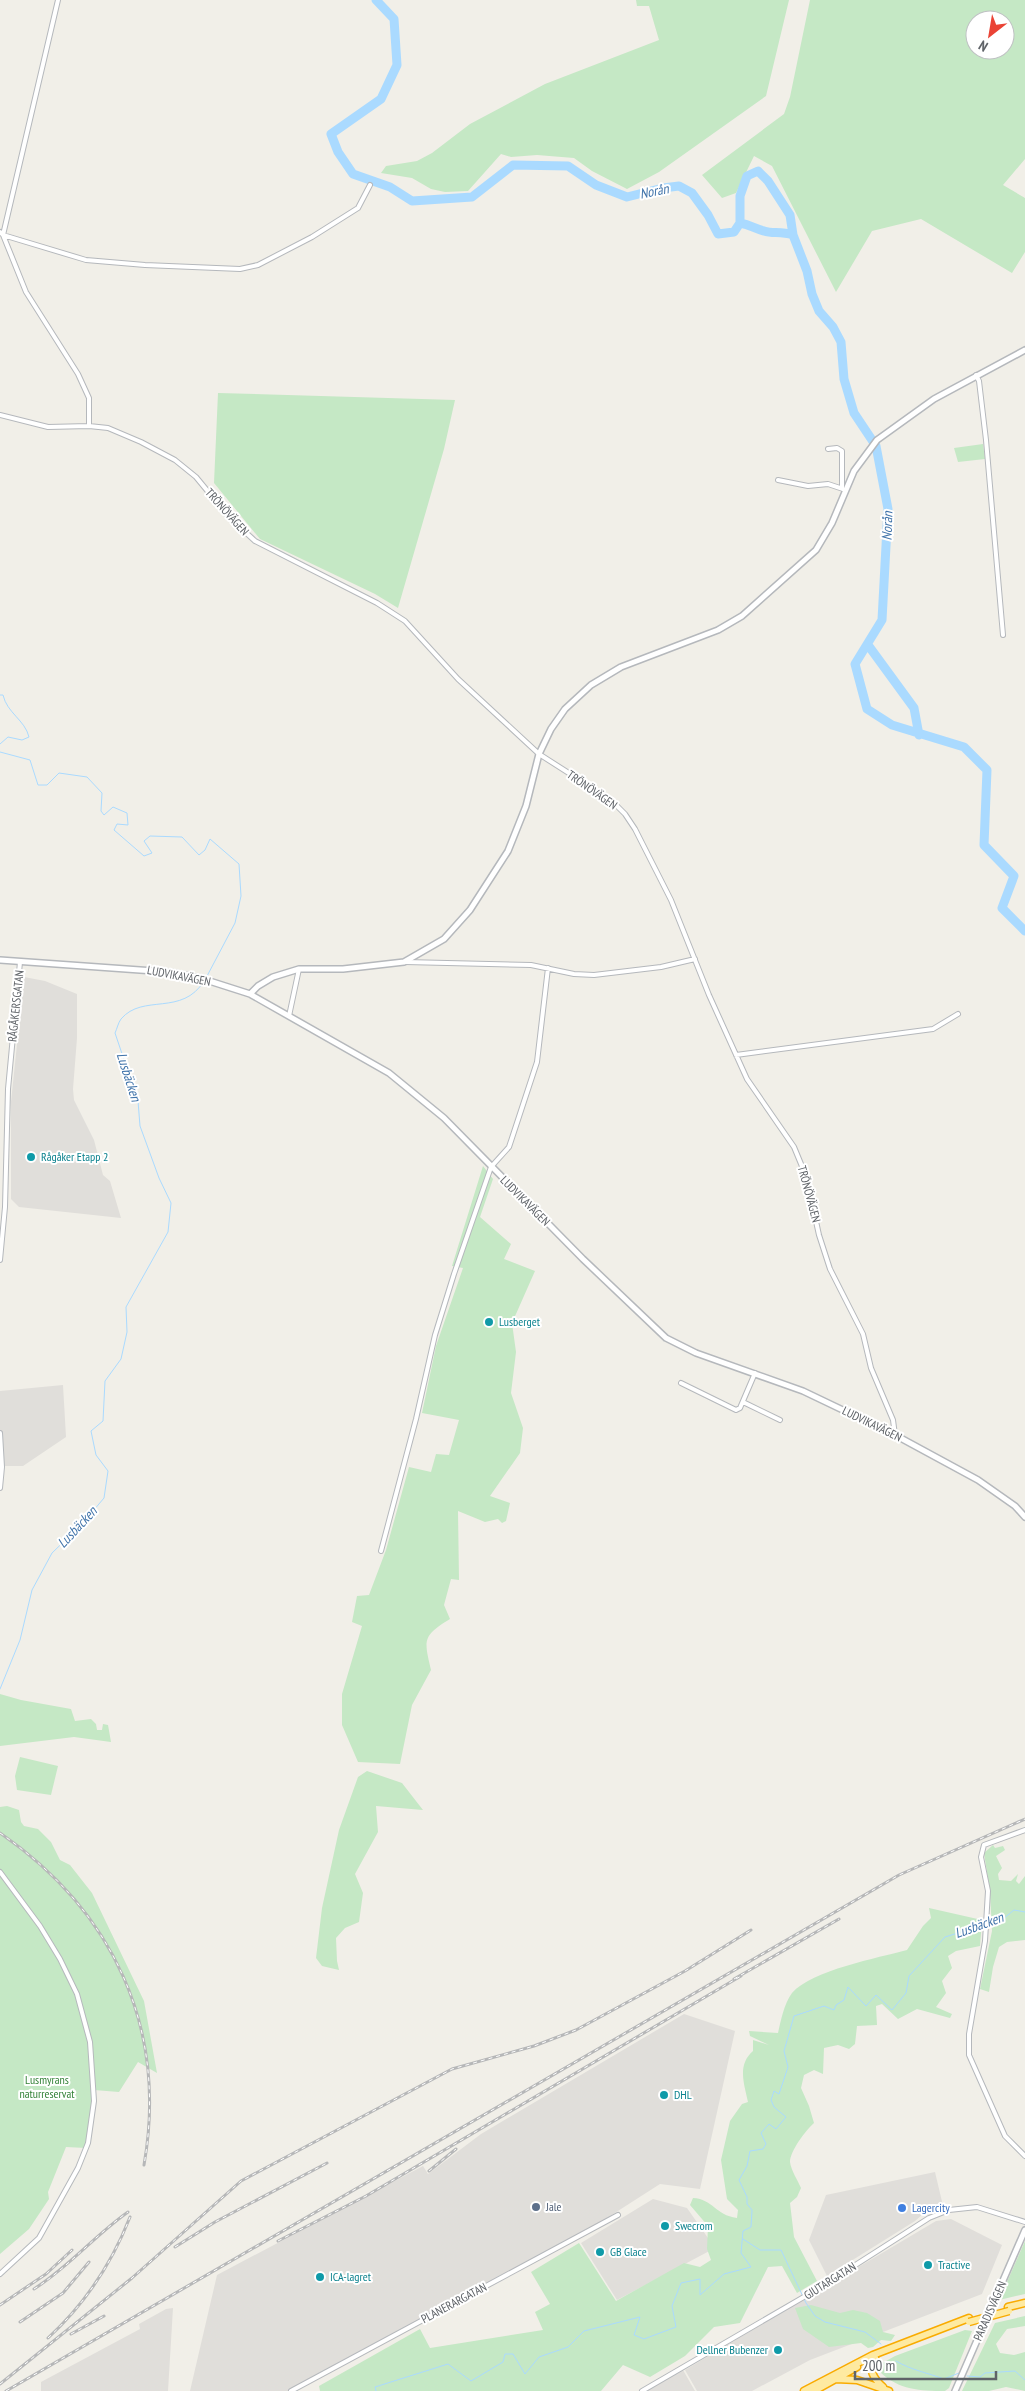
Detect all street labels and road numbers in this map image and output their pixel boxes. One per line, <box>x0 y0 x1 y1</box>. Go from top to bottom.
street label: TRÖNÖVÄGEN <box>202 485 252 538</box>
street label: TRÖNÖVÄGEN <box>564 767 620 812</box>
street label: LUDVIKAVÄGEN <box>146 962 212 989</box>
street label: RÅGÅKERSGATAN <box>4 969 27 1043</box>
street label: TRÖNÖVÄGEN <box>795 1164 824 1224</box>
street label: LUDVIKAVÄGEN <box>497 1173 553 1229</box>
street label: LUDVIKAVÄGEN <box>840 1403 904 1444</box>
street label: GJUTARGATAN <box>801 2259 859 2302</box>
street label: PLANERARGATAN <box>418 2279 489 2326</box>
street label: PARADISVÄGEN <box>970 2279 1009 2343</box>

